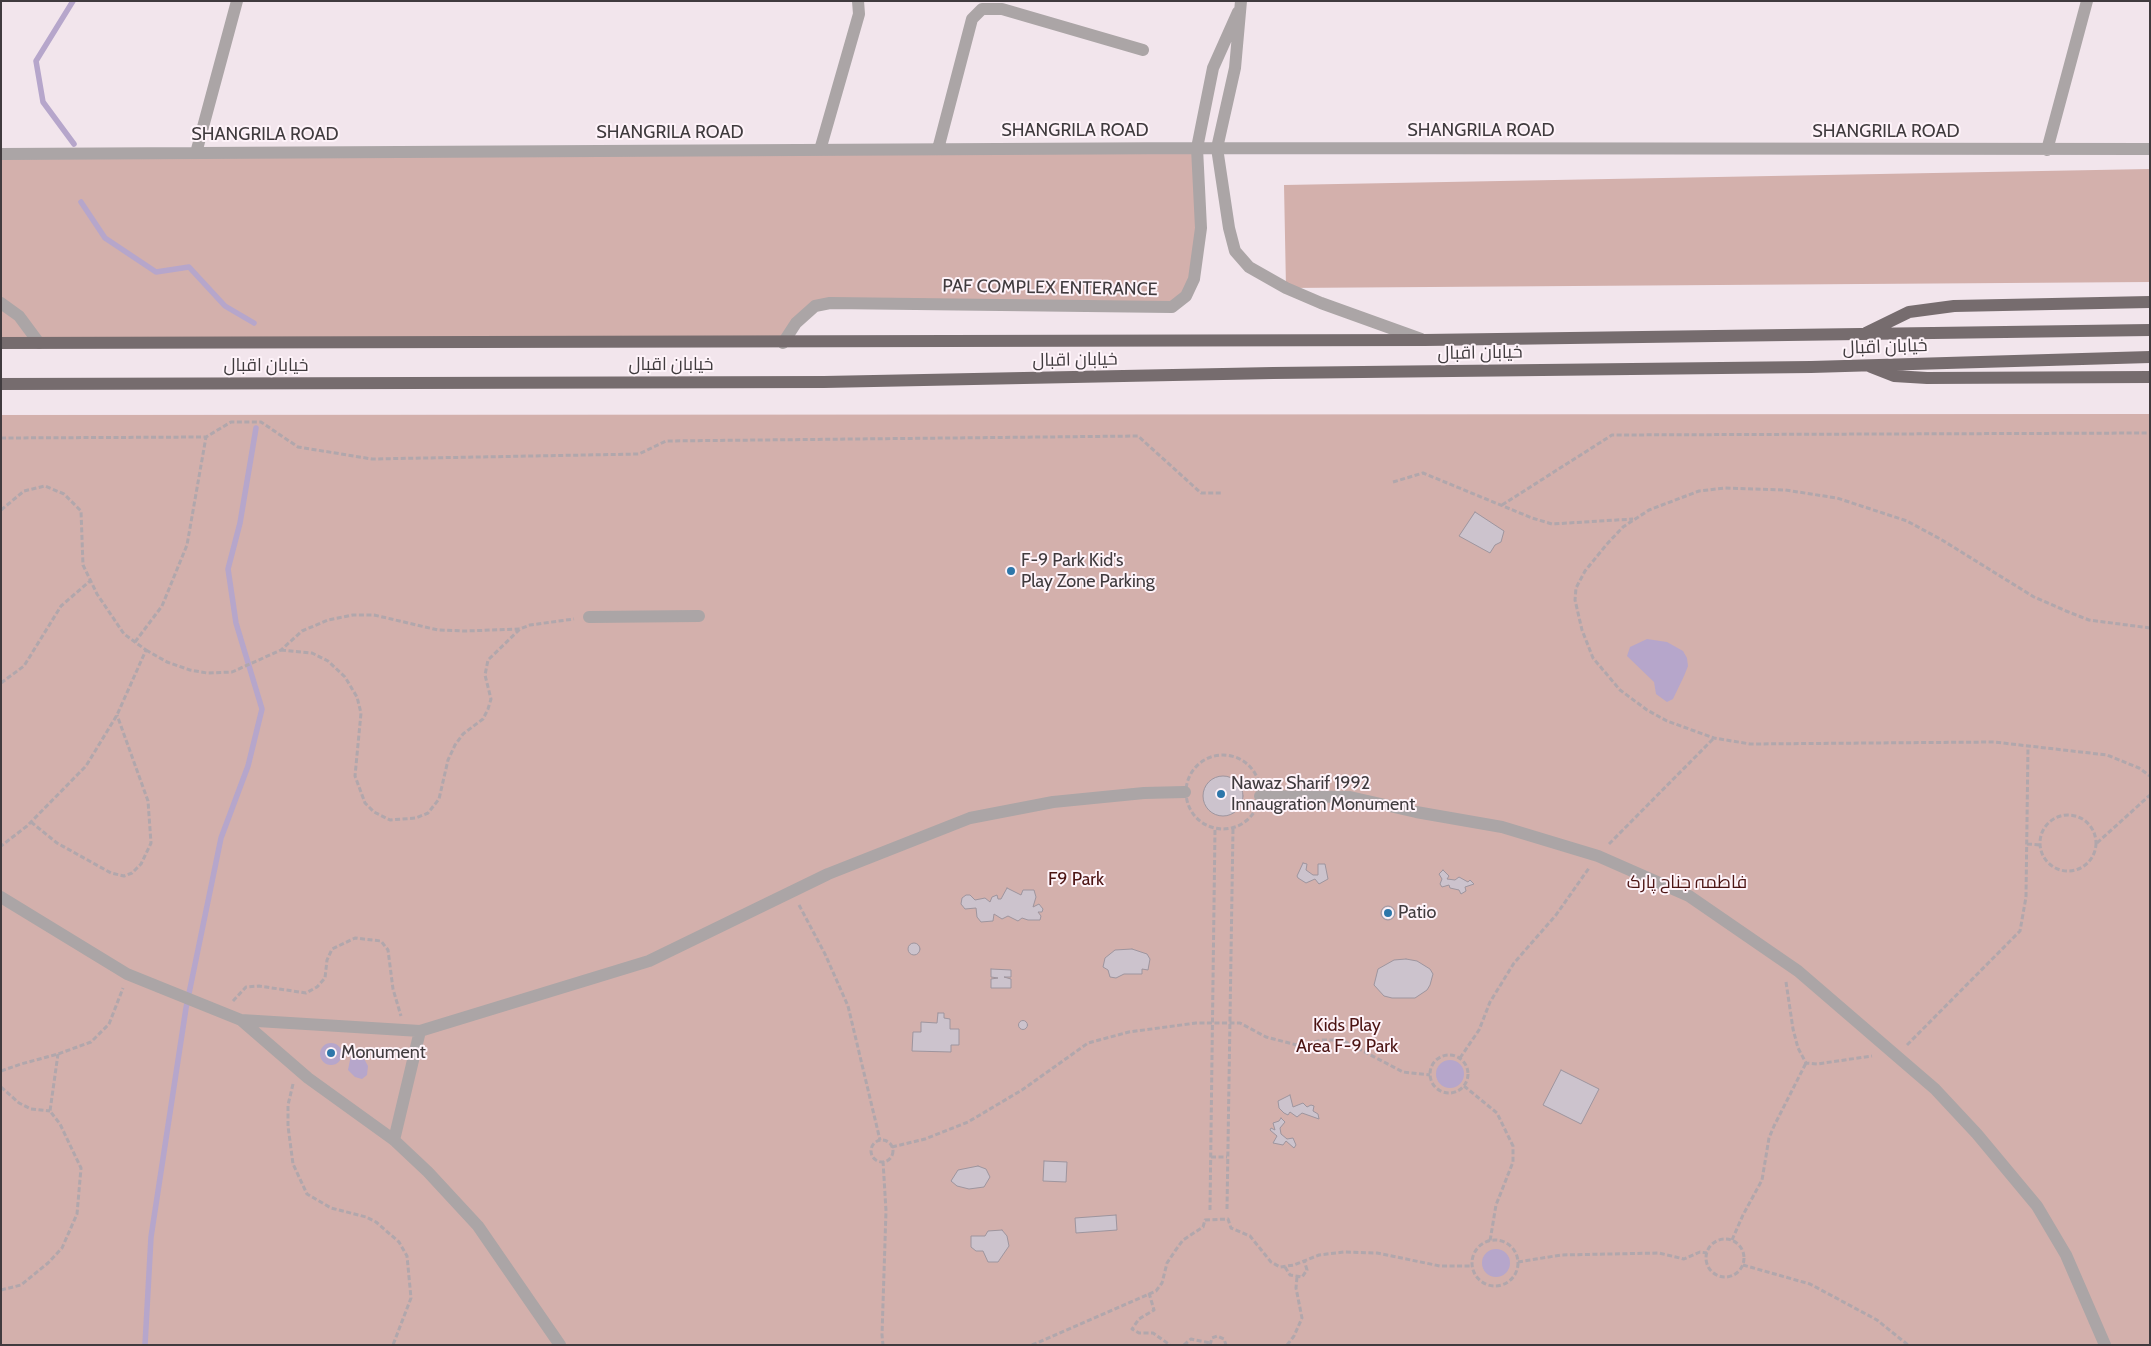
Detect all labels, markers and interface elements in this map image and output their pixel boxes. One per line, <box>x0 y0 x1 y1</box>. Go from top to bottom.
street label: SHANGRILA ROAD <box>1001 120 1149 142</box>
street label: SHANGRILA ROAD <box>1407 120 1555 142</box>
street label: SHANGRILA ROAD <box>1812 121 1960 143</box>
street label: SHANGRILA ROAD <box>596 122 744 144</box>
street label: SHANGRILA ROAD <box>191 124 339 146</box>
street label: PAF COMPLEX ENTERANCE <box>942 275 1158 301</box>
street label: خیابان اقبال <box>1842 335 1928 359</box>
street label: خیابان اقبال <box>1437 341 1523 365</box>
street label: خیابان اقبال <box>1032 348 1118 372</box>
street label: خیابان اقبال <box>628 354 714 376</box>
street label: خیابان اقبال <box>223 355 309 377</box>
place label: F-9 Park Kid's Play Zone Parking <box>1021 550 1155 592</box>
marker: F-9 Park Kid's Play Zone Parking <box>1005 565 1017 577</box>
place label: Nawaz Sharif 1992 Innaugration Monument <box>1231 773 1415 816</box>
marker: Nawaz Sharif 1992 Innaugration Monument <box>1215 788 1227 800</box>
park label: F9 Park <box>1048 869 1104 891</box>
park label: فاطمہ جناح پارک <box>1627 872 1747 894</box>
place label: Patio <box>1398 902 1436 924</box>
marker: Patio <box>1382 907 1394 919</box>
park label: Kids Play Area F-9 Park <box>1296 1015 1398 1058</box>
place label: Monument <box>341 1042 426 1064</box>
marker: Monument <box>325 1047 337 1059</box>

